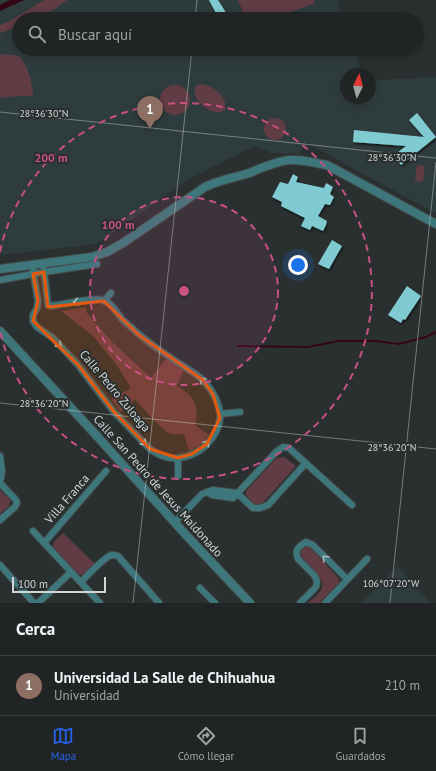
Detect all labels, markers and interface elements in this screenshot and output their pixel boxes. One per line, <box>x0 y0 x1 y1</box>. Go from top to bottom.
search box <box>12 12 424 56</box>
icon: search <box>26 23 48 45</box>
text: Buscar aquí <box>58 25 132 44</box>
north arrow <box>340 68 376 104</box>
pin: 1 <box>137 96 163 129</box>
text: 28°36'30"N <box>19 107 69 120</box>
text: 200 m <box>34 150 68 165</box>
text: 28°36'30"N <box>367 151 417 164</box>
text: 100 m <box>101 217 135 232</box>
your location <box>288 255 308 275</box>
centre of rings <box>177 284 191 298</box>
one-way arrow <box>73 297 79 306</box>
one-way arrow <box>54 340 62 348</box>
street label: Calle Pedro Zuloaga <box>77 347 154 435</box>
one-way arrow <box>199 377 207 385</box>
text: 28°36'20"N <box>19 397 69 410</box>
street label: Calle San Pedro de Jesus Maldonado <box>91 412 226 560</box>
one-way arrow <box>139 438 147 446</box>
one-way arrow <box>202 440 210 448</box>
text: 28°36'20"N <box>367 441 417 454</box>
street label: Villa Franca <box>41 471 92 527</box>
one-way arrow <box>322 555 330 563</box>
scale bar <box>12 575 106 594</box>
text: 100 m <box>18 577 48 591</box>
text: 106°07'20"W <box>363 577 420 590</box>
text: Cerca <box>16 618 55 640</box>
text: Universidad La Salle de Chihuahua <box>54 668 275 687</box>
text: 1 <box>25 677 33 694</box>
text: 210 m <box>385 677 420 694</box>
text: Universidad <box>54 687 120 704</box>
tab: Mapa <box>51 725 76 763</box>
tab: Cómo llegar <box>178 725 234 763</box>
tab: Guardados <box>336 725 385 763</box>

